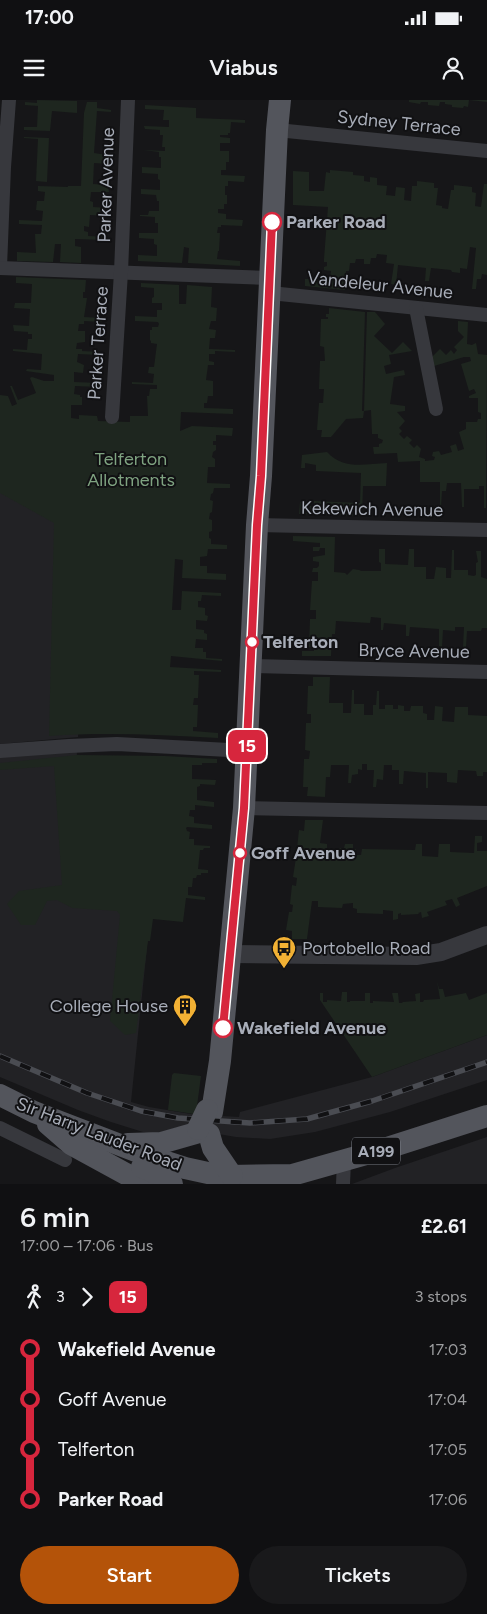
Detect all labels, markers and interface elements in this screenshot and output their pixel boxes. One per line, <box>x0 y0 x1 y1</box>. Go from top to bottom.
text: 17:00 <box>25 6 74 29</box>
icon: menu <box>20 54 48 82</box>
text: Viabus <box>209 54 278 81</box>
icon: person <box>439 54 467 82</box>
street label: Sydney Terrace <box>336 106 462 140</box>
street label: Parker Avenue <box>93 127 119 243</box>
place label: Parker Road <box>286 211 386 233</box>
marker: Parker Road <box>262 212 282 232</box>
street label: Vandeleur Avenue <box>306 266 454 304</box>
street label: Parker Terrace <box>83 285 113 401</box>
park label: Telferton Allotments <box>87 448 175 491</box>
street label: Kekewich Avenue <box>301 497 443 521</box>
place label: Telferton <box>263 631 338 653</box>
marker: Telferton <box>245 635 259 649</box>
street label: Bryce Avenue <box>358 639 470 663</box>
line badge: 15 <box>224 730 270 762</box>
text: 15 <box>238 735 256 757</box>
place label: Goff Avenue <box>251 842 355 864</box>
marker: Goff Avenue <box>233 846 247 860</box>
bus stop icon: Portobello Road <box>271 935 297 969</box>
place label: Portobello Road <box>302 937 431 959</box>
building icon: College House <box>172 993 198 1027</box>
place label: College House <box>50 995 168 1017</box>
place label: Wakefield Avenue <box>237 1017 386 1039</box>
marker: Wakefield Avenue <box>213 1018 233 1038</box>
street label: Sir Harry Lauder Road <box>13 1092 185 1176</box>
road number: A199 <box>352 1138 400 1164</box>
text: 6 min <box>20 1200 90 1234</box>
text: £2.61 <box>421 1215 467 1238</box>
text: 17:00 – 17:06 · Bus <box>20 1236 153 1255</box>
icon: walk <box>20 1283 48 1311</box>
icon: forward <box>73 1283 101 1311</box>
text: 15 <box>119 1286 137 1308</box>
text: 3 <box>56 1287 65 1306</box>
text: 3 stops <box>415 1287 467 1306</box>
text: Wakefield Avenue <box>58 1338 215 1361</box>
text: 17:03 <box>429 1340 467 1359</box>
text: Goff Avenue <box>58 1388 166 1411</box>
text: 17:04 <box>428 1390 467 1409</box>
text: Telferton <box>58 1438 134 1461</box>
text: 17:05 <box>428 1440 467 1459</box>
text: Parker Road <box>58 1488 163 1511</box>
text: 17:06 <box>428 1490 467 1509</box>
button: Start <box>20 1546 239 1604</box>
button: Tickets <box>249 1546 467 1604</box>

